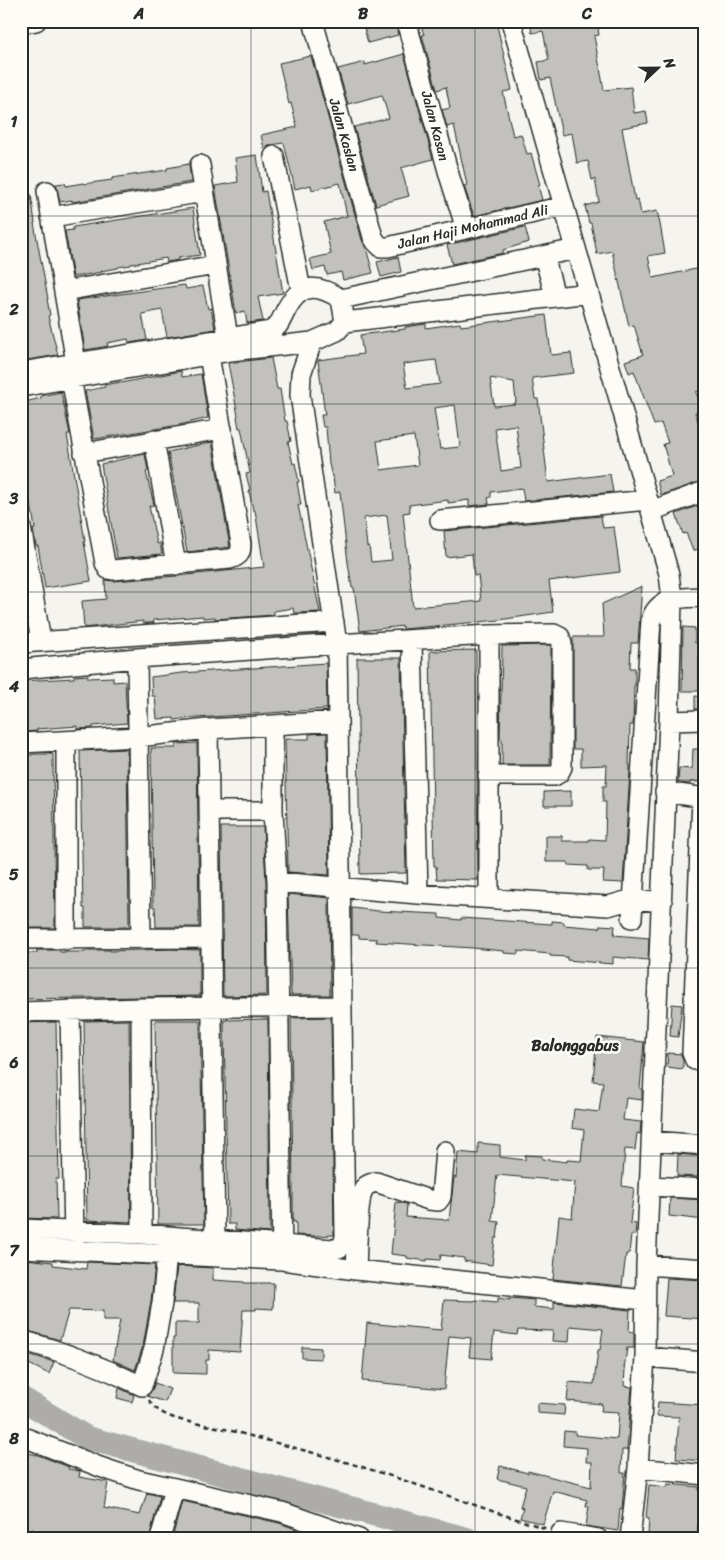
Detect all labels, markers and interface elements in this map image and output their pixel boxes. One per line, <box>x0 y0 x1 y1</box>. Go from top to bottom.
text: A <box>133 0 144 28</box>
text: B <box>358 0 369 28</box>
text: C <box>581 0 593 28</box>
north arrow <box>634 42 684 92</box>
text: N <box>656 53 683 73</box>
street label: Jalan Kasan <box>413 87 456 164</box>
street label: Jalan Kaslan <box>321 94 367 175</box>
text: 1 <box>11 107 18 136</box>
street label: Jalan Haji Mohammad Ali <box>394 197 552 257</box>
text: 2 <box>8 295 19 324</box>
text: 3 <box>9 484 19 513</box>
text: 4 <box>8 672 19 701</box>
text: 5 <box>9 860 19 889</box>
district label: Balonggabus <box>531 1031 619 1060</box>
text: 6 <box>8 1048 19 1077</box>
text: 7 <box>9 1236 20 1265</box>
text: 8 <box>8 1424 19 1453</box>

